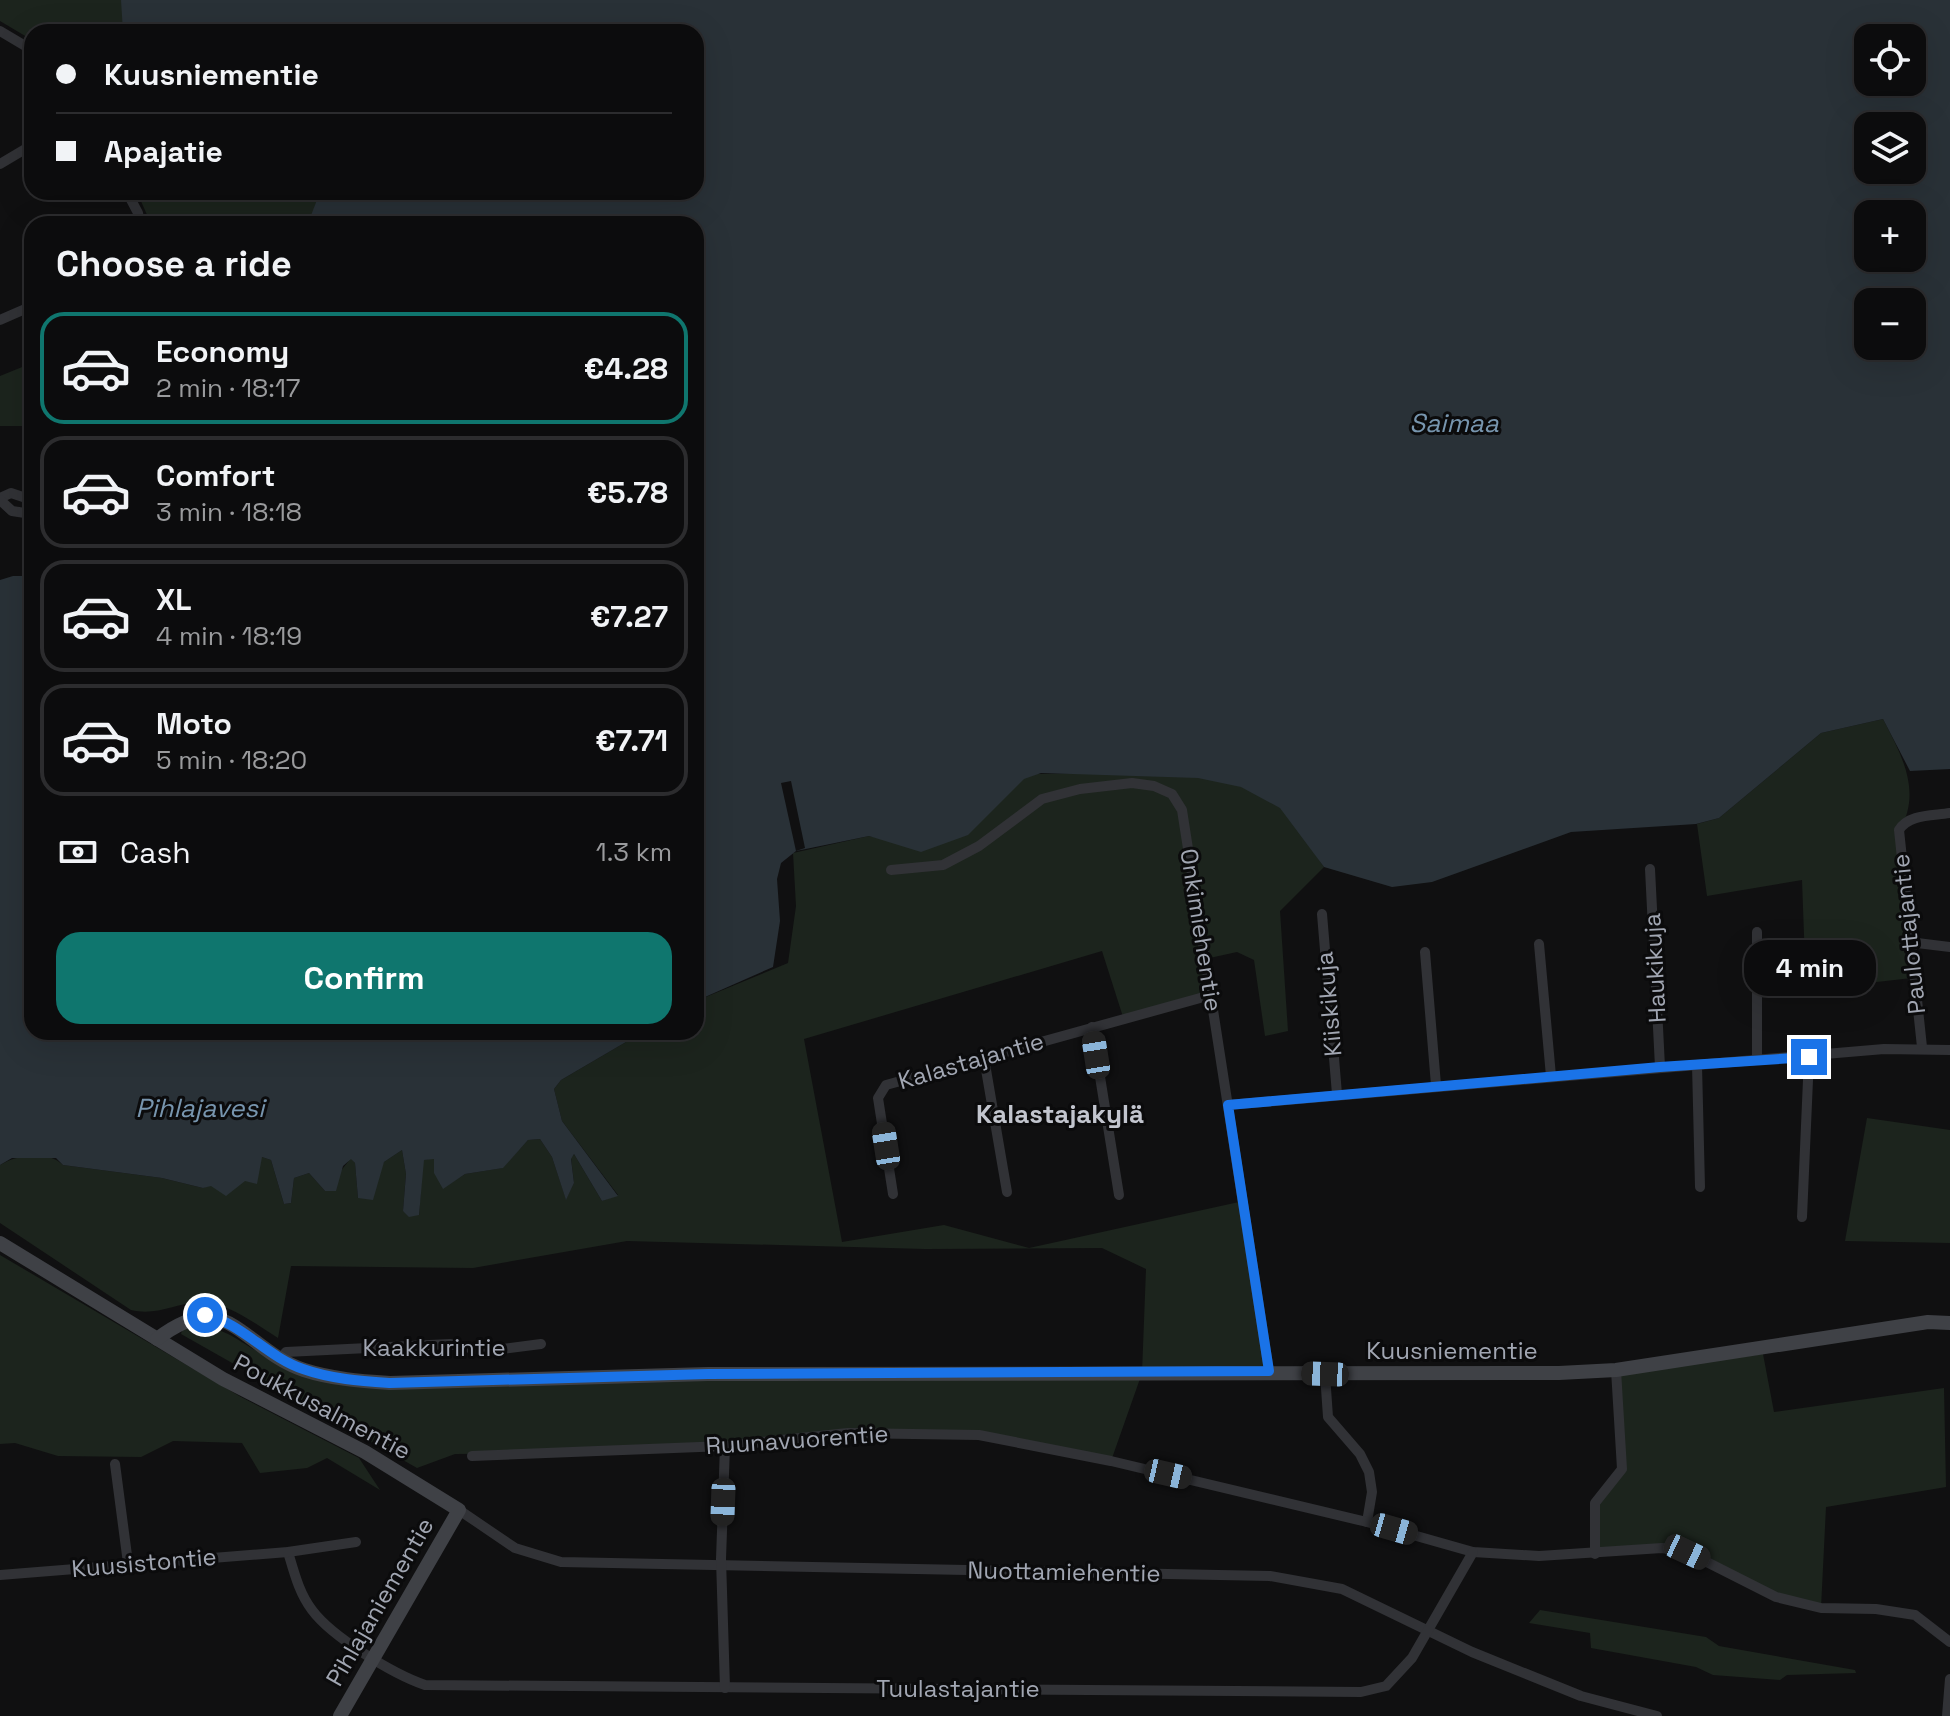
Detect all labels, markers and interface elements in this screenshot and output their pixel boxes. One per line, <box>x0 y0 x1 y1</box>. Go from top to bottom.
map controls <box>1854 24 1926 360</box>
button: locate <box>1854 24 1926 96</box>
text: Kuusniementie <box>104 55 319 94</box>
button: layers <box>1854 112 1926 184</box>
text: Apajatie <box>104 132 223 171</box>
button: + <box>1854 200 1926 272</box>
text: Choose a ride <box>56 241 292 287</box>
button: − <box>1854 288 1926 360</box>
icon: car <box>60 332 132 404</box>
text: Economy <box>156 332 289 371</box>
text: €4.28 <box>584 349 668 388</box>
text: 2 min · 18:17 <box>156 371 300 405</box>
water label: Saimaa <box>1409 406 1500 440</box>
icon: car <box>60 456 132 528</box>
text: Comfort <box>156 456 275 495</box>
text: €5.78 <box>587 473 668 512</box>
text: 3 min · 18:18 <box>156 495 302 529</box>
icon: car <box>60 580 132 652</box>
text: XL <box>156 580 192 619</box>
text: €7.27 <box>590 597 668 636</box>
text: 4 min · 18:19 <box>156 619 302 653</box>
icon: car <box>60 704 132 776</box>
text: Moto <box>156 704 232 743</box>
text: €7.71 <box>595 721 668 760</box>
text: 5 min · 18:20 <box>156 743 307 777</box>
icon: cash <box>56 830 100 874</box>
text: Cash <box>120 833 191 872</box>
text: 1.3 km <box>596 835 672 869</box>
street label: Onkimiehentie <box>1173 846 1230 1014</box>
street label: Paulottajantie <box>1885 852 1932 1016</box>
street label: Haukikuja <box>1636 912 1673 1024</box>
button: Confirm <box>56 932 672 1024</box>
callout: 4 min <box>1743 941 1875 997</box>
street label: Kiiskikuja <box>1308 950 1349 1058</box>
text: 4 min <box>1776 951 1844 985</box>
street label: Kalastajantie <box>894 1025 1047 1096</box>
car <box>1080 1029 1112 1081</box>
route end <box>1791 1039 1827 1075</box>
water label: Pihlajavesi <box>136 1091 267 1125</box>
district label: Kalastajakylä <box>976 1097 1144 1131</box>
car <box>870 1120 902 1172</box>
route start <box>187 1297 223 1333</box>
street label: Kaakkurintie <box>362 1332 506 1363</box>
street label: Kuusniementie <box>1366 1335 1538 1366</box>
street label: Poukkusalmentie <box>228 1347 416 1466</box>
car <box>1301 1361 1349 1387</box>
street label: Ruunavuorentie <box>705 1418 889 1461</box>
car <box>1142 1457 1194 1491</box>
car <box>710 1478 736 1526</box>
car <box>1368 1511 1420 1547</box>
street label: Pihlajaniementie <box>319 1512 440 1692</box>
car <box>1660 1531 1714 1573</box>
street label: Kuusistontie <box>70 1541 218 1584</box>
street label: Nuottamiehentie <box>967 1554 1161 1589</box>
street label: Tuulastajantie <box>876 1673 1040 1704</box>

